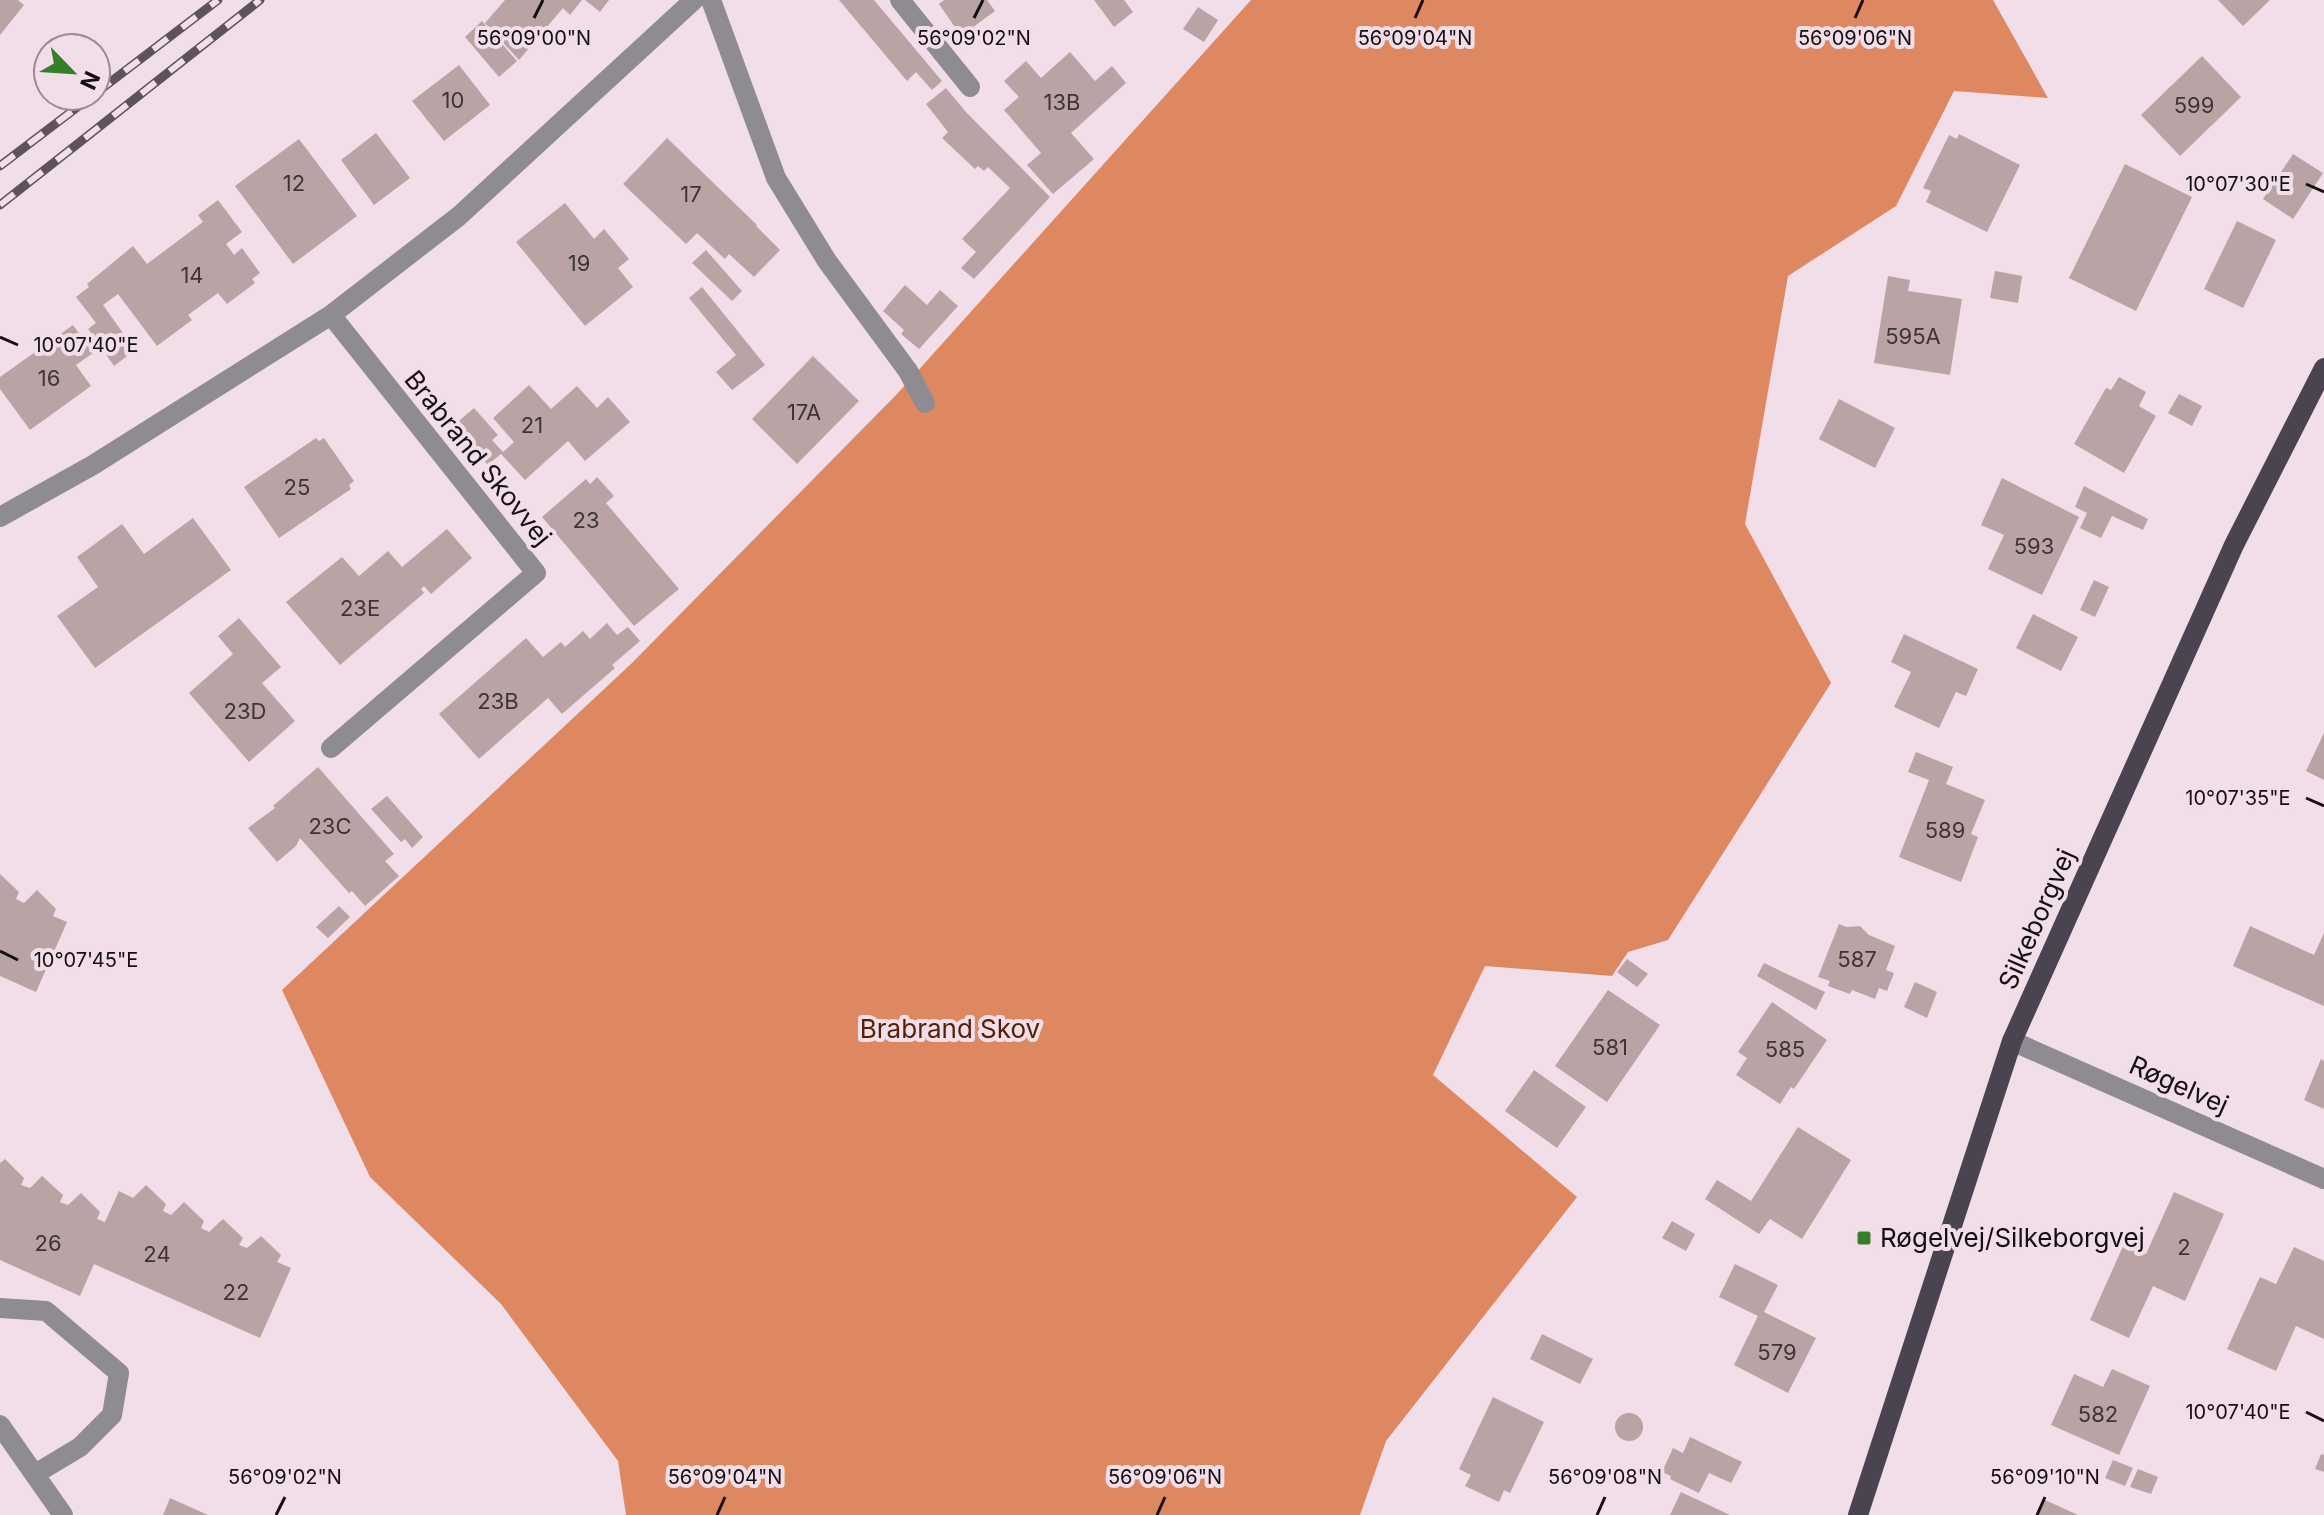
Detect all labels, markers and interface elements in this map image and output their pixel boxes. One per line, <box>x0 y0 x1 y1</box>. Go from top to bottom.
text: 56°09'00"N <box>477 26 591 50</box>
text: 56°09'02"N <box>917 26 1031 50</box>
text: 56°09'04"N <box>1358 26 1472 50</box>
text: 56°09'06"N <box>1798 26 1912 50</box>
north arrow <box>32 32 112 112</box>
text: N <box>75 67 105 94</box>
house number: 10 <box>442 87 464 113</box>
house number: 13B <box>1044 89 1080 115</box>
house number: 599 <box>2174 92 2214 118</box>
house number: 12 <box>283 170 305 196</box>
text: 10°07'30"E <box>2185 172 2291 196</box>
house number: 17 <box>680 181 702 207</box>
house number: 19 <box>568 250 590 276</box>
house number: 14 <box>180 262 204 288</box>
house number: 595A <box>1885 323 1941 349</box>
text: 10°07'40"E <box>33 333 139 357</box>
street label: Brabrand Skovvej <box>398 364 558 551</box>
house number: 16 <box>38 365 60 391</box>
house number: 17A <box>787 399 821 425</box>
house number: 21 <box>521 412 543 438</box>
house number: 25 <box>284 474 310 500</box>
house number: 23 <box>572 507 600 533</box>
house number: 593 <box>2014 533 2054 559</box>
house number: 23E <box>340 595 380 621</box>
house number: 23B <box>477 688 519 714</box>
house number: 23D <box>224 698 266 724</box>
text: 10°07'35"E <box>2185 786 2291 810</box>
house number: 23C <box>308 813 352 839</box>
house number: 589 <box>1925 817 1965 843</box>
street label: Silkeborgvej <box>1992 844 2081 994</box>
house number: 587 <box>1837 946 1877 972</box>
text: 10°07'45"E <box>34 948 138 972</box>
park label: Brabrand Skov <box>860 1013 1040 1044</box>
house number: 581 <box>1592 1034 1628 1060</box>
house number: 585 <box>1765 1036 1805 1062</box>
street label: Røgelvej <box>2125 1049 2233 1120</box>
place label: Røgelvej/Silkeborgvej <box>1880 1222 2145 1253</box>
marker: Røgelvej/Silkeborgvej <box>1855 1229 1873 1247</box>
house number: 26 <box>34 1230 62 1256</box>
house number: 2 <box>2177 1234 2191 1260</box>
house number: 24 <box>143 1241 171 1267</box>
house number: 22 <box>223 1279 249 1305</box>
house number: 579 <box>1757 1339 1797 1365</box>
text: 10°07'40"E <box>2185 1400 2291 1424</box>
house number: 582 <box>2078 1401 2118 1427</box>
text: 56°09'02"N <box>228 1465 342 1489</box>
text: 56°09'04"N <box>668 1465 782 1489</box>
text: 56°09'06"N <box>1108 1465 1222 1489</box>
text: 56°09'08"N <box>1548 1465 1662 1489</box>
text: 56°09'10"N <box>1990 1465 2100 1489</box>

